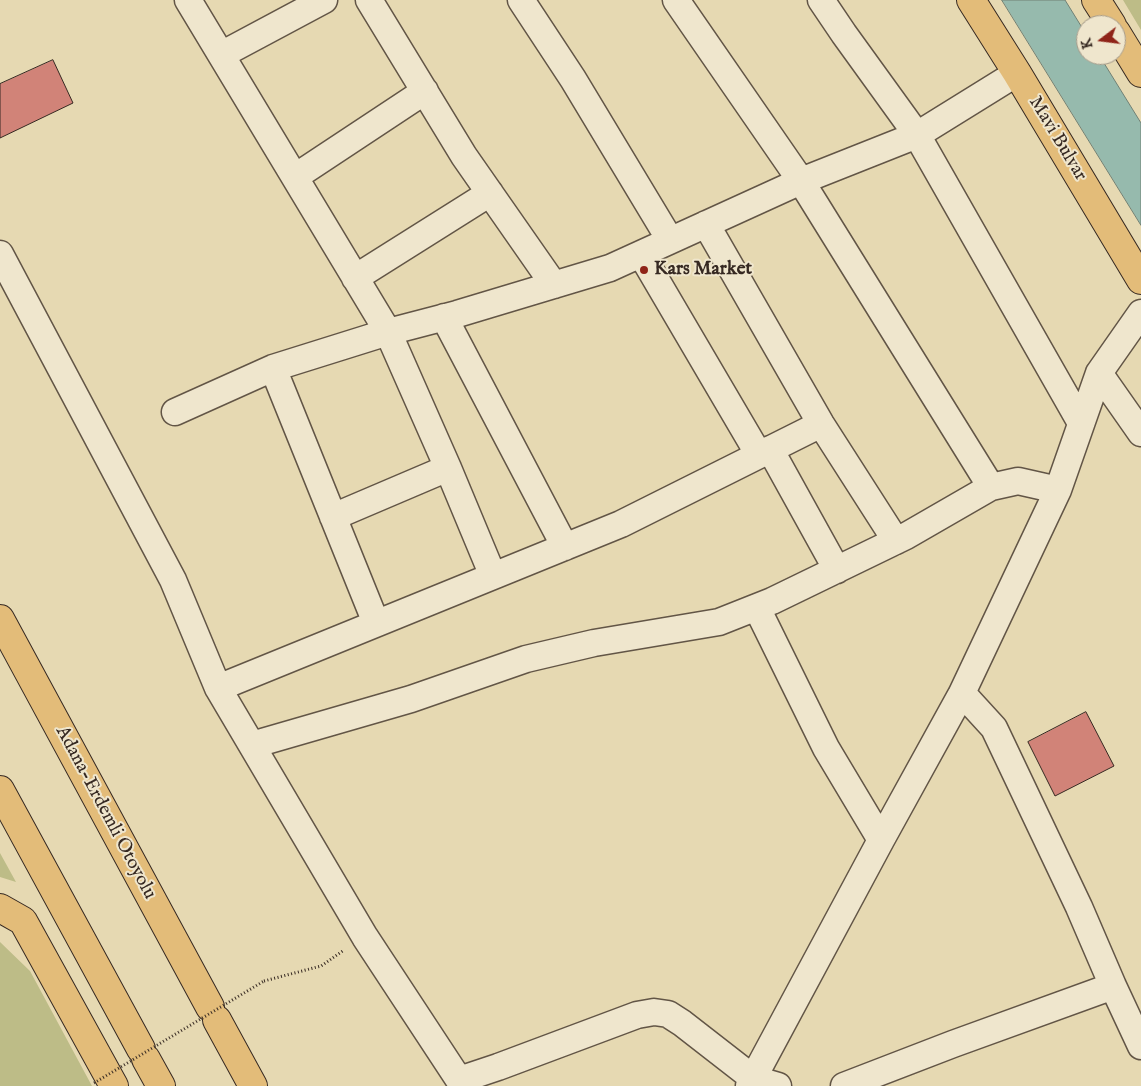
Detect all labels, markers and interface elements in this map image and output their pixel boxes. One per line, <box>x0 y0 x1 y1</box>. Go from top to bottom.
north arrow <box>1076 15 1126 65</box>
text: K <box>1077 36 1097 51</box>
street label: Mavi Bulvar <box>1023 93 1091 185</box>
place label: Kars Market <box>654 259 752 281</box>
marker: Kars Market <box>638 264 650 276</box>
street label: Adana-Erdemli Otoyolu <box>50 723 160 903</box>

